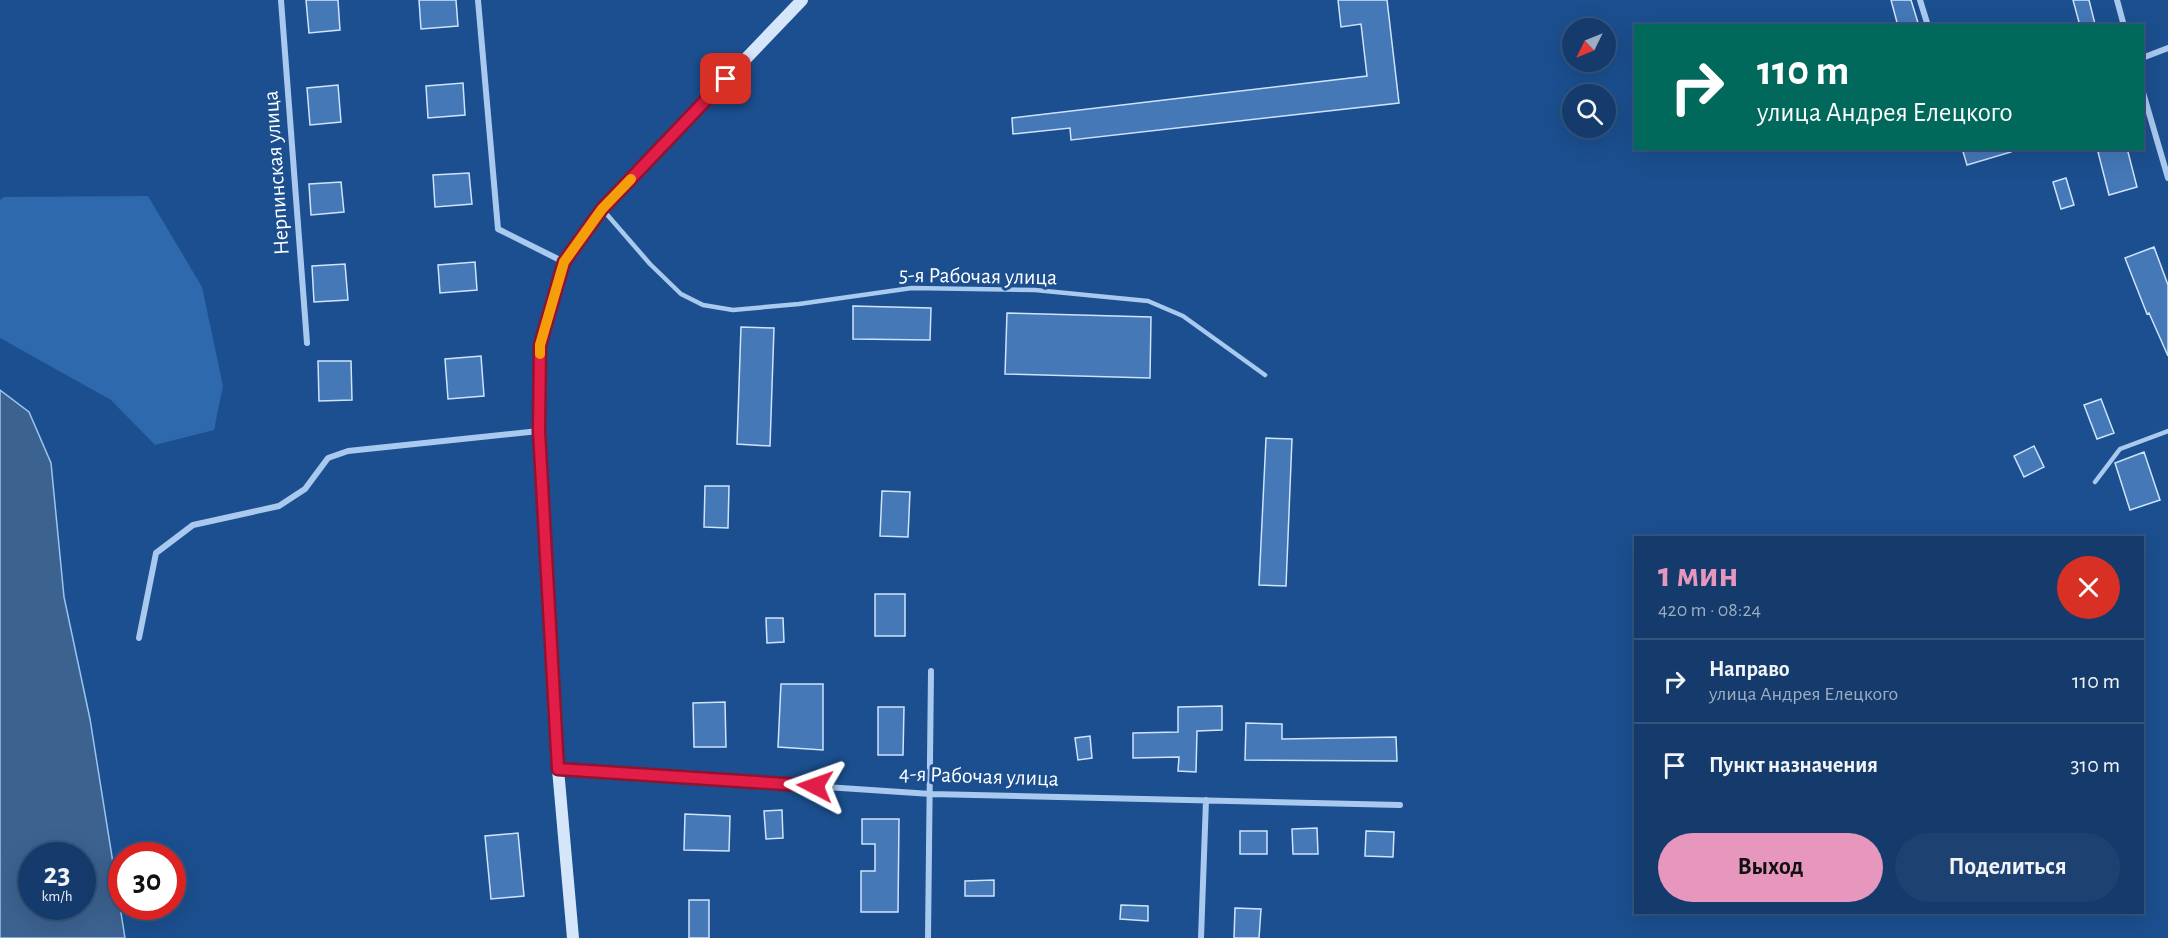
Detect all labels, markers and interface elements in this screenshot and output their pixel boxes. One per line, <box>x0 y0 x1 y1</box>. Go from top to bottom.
north arrow <box>1562 18 1616 72</box>
map controls <box>1562 18 1616 138</box>
icon: right <box>1658 48 1736 126</box>
text: 110 m <box>1757 50 1849 92</box>
pin <box>700 53 751 104</box>
icon: arrive <box>709 62 742 95</box>
button: search <box>1562 84 1616 138</box>
street label: Нерпинская улица <box>259 90 293 256</box>
text: улица Андрея Елецкого <box>1757 99 2012 126</box>
street label: 5-я Рабочая улица <box>899 264 1057 288</box>
button: close <box>2057 556 2120 619</box>
text: 1 мин <box>1658 557 1738 593</box>
text: 420 m · 08:24 <box>1658 600 1761 620</box>
text: Направо <box>1709 658 1790 680</box>
icon: right <box>1658 665 1691 698</box>
text: 110 m <box>2072 670 2120 692</box>
text: улица Андрея Елецкого <box>1709 684 1898 704</box>
icon: arrive <box>1658 749 1691 782</box>
position arrow <box>783 754 847 818</box>
text: Пункт назначения <box>1709 754 1878 776</box>
text: 310 m <box>2071 754 2120 776</box>
street label: 4-я Рабочая улица <box>899 762 1059 790</box>
button: Выход <box>1658 833 1883 902</box>
button: Поделиться <box>1895 833 2120 902</box>
speed limit sign: 30 <box>108 842 186 920</box>
text: 23 <box>43 859 71 889</box>
text: km/h <box>42 889 72 904</box>

